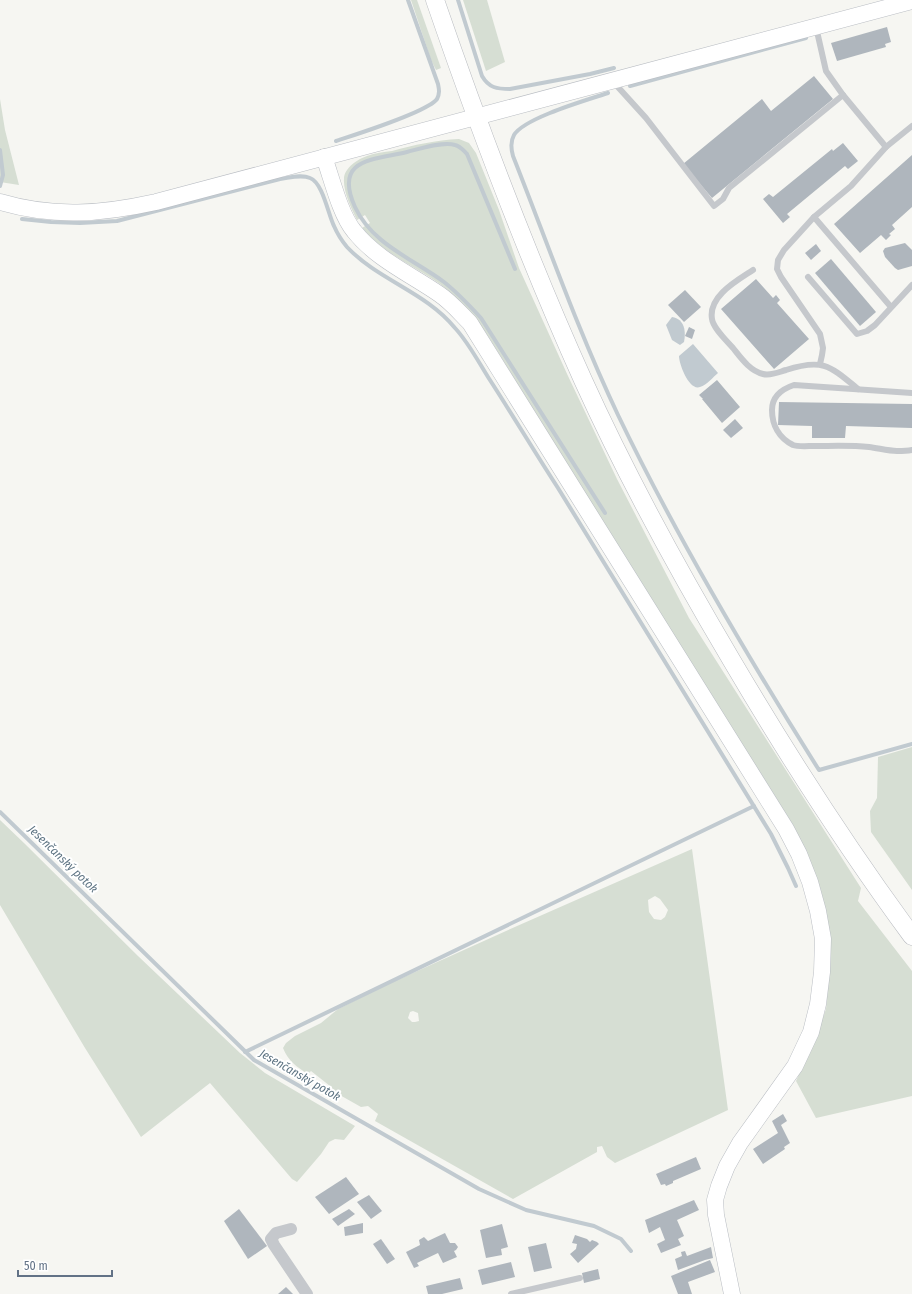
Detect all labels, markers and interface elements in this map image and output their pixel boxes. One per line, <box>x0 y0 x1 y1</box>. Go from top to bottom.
water label: Jesenčanský potok <box>25 822 101 896</box>
water label: Jesenčanský potok <box>256 1046 343 1104</box>
scale bar <box>18 1252 112 1278</box>
text: 50 m <box>24 1259 48 1273</box>

